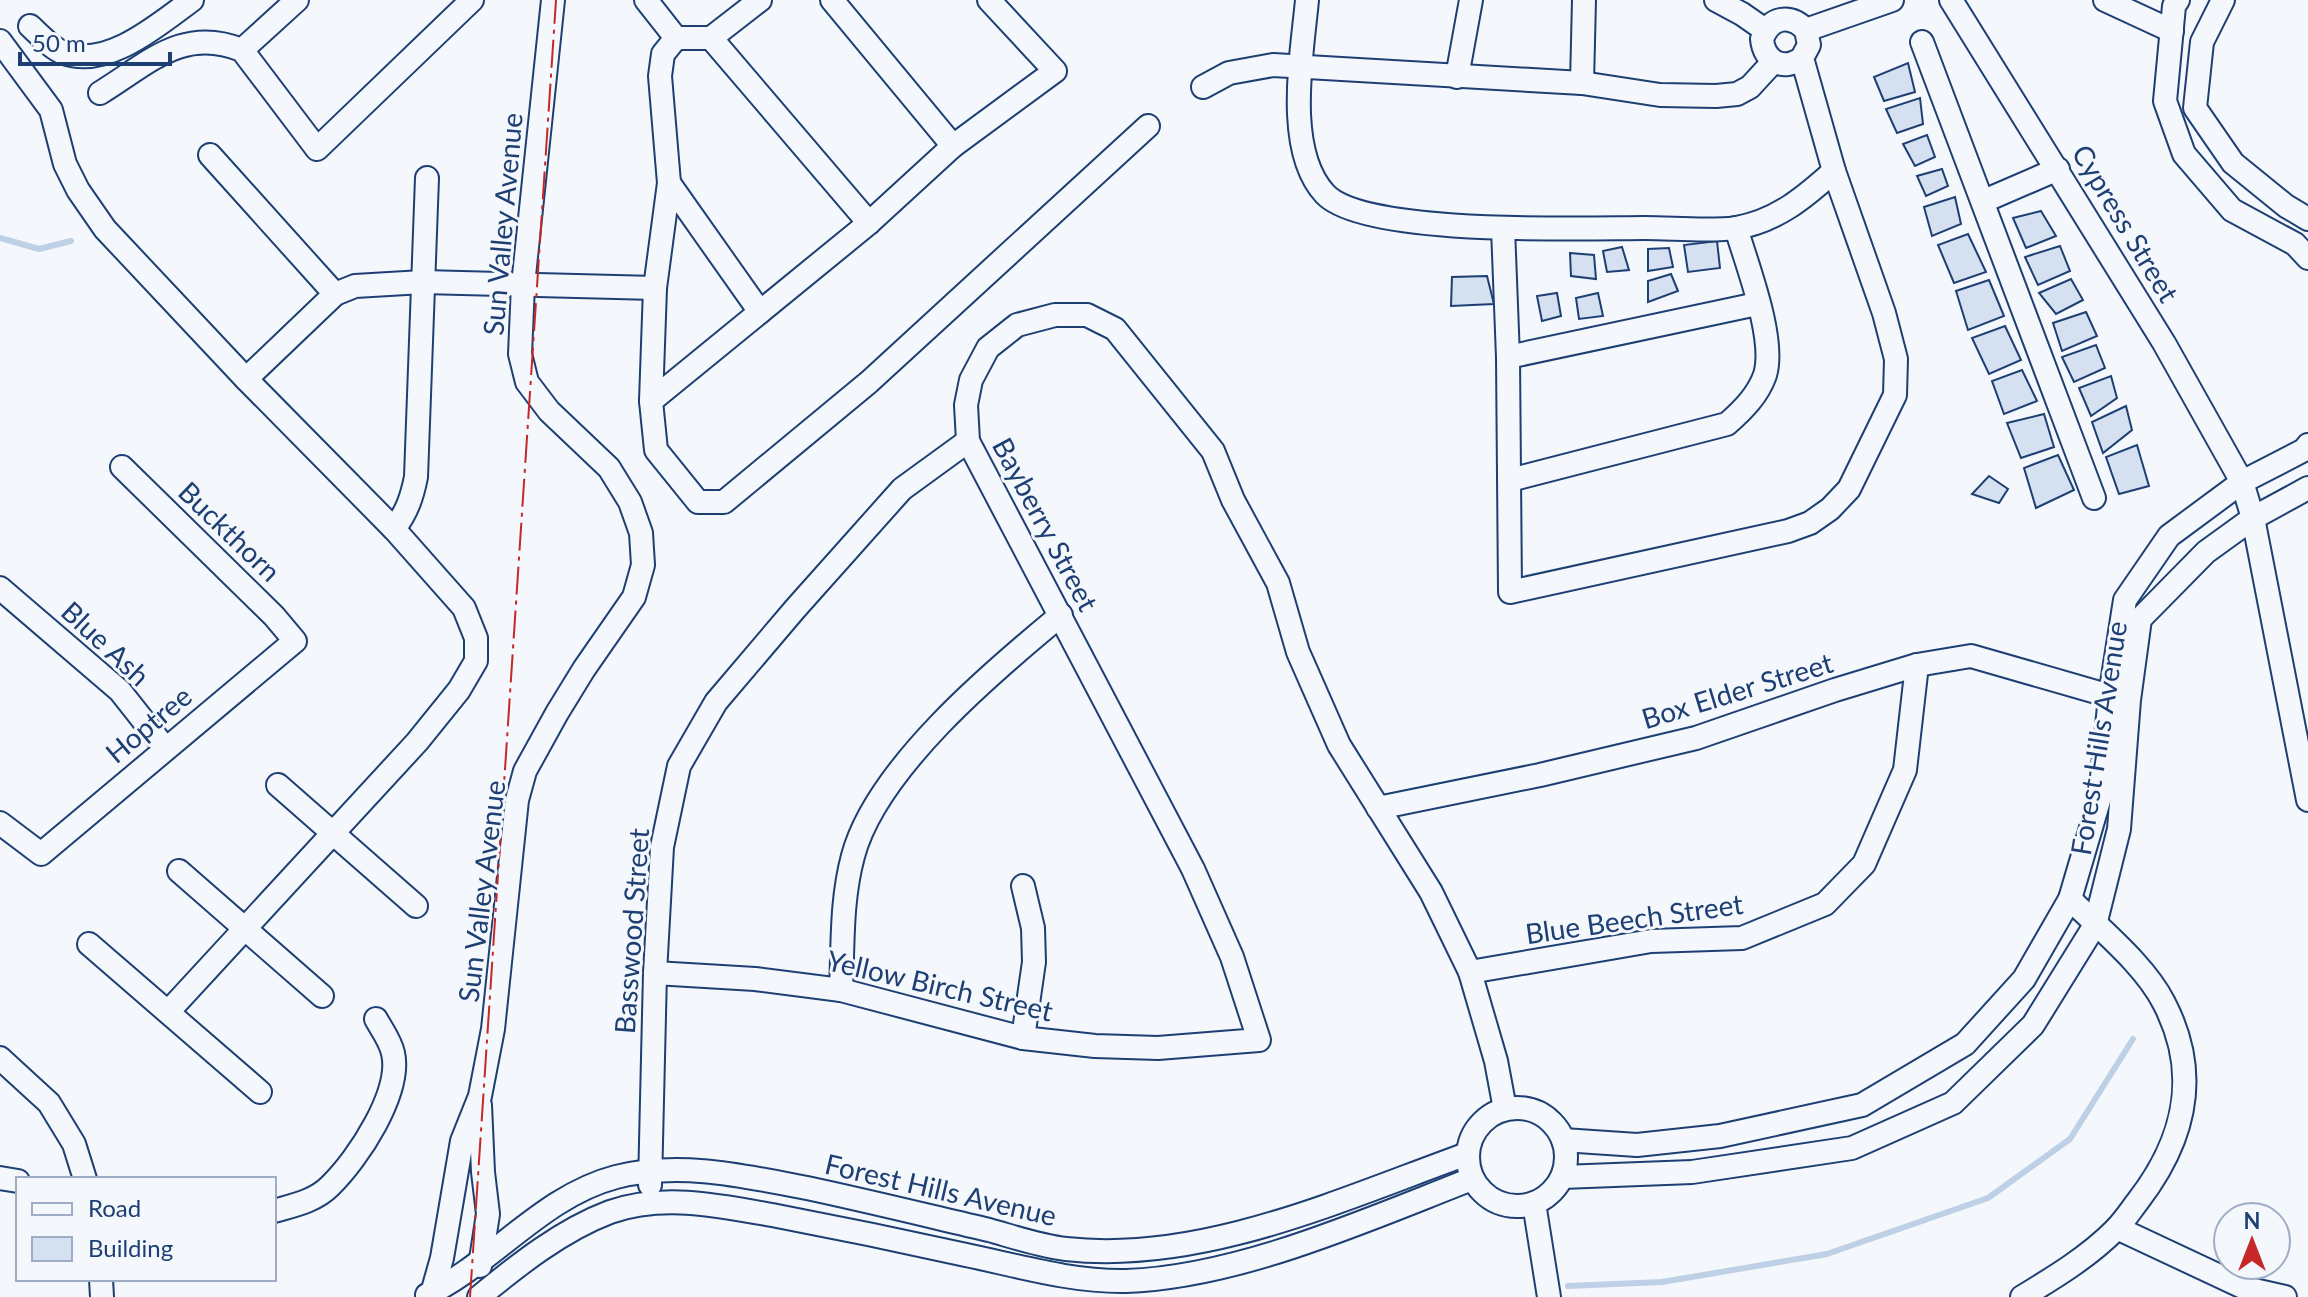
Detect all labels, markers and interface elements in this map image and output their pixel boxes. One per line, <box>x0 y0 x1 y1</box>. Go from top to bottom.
scale bar <box>20 16 170 66</box>
text: 50 m <box>32 28 86 57</box>
street label: Sun Valley Avenue <box>475 111 529 337</box>
street label: Cypress Street <box>2066 138 2186 308</box>
street label: Bayberry Street <box>986 432 1106 616</box>
street label: Buckthorn <box>172 474 288 588</box>
street label: Blue Ash <box>55 594 157 692</box>
street label: Forest Hills Avenue <box>2063 619 2133 857</box>
street label: Box Elder Street <box>1637 645 1837 735</box>
street label: Hoptree <box>98 678 198 770</box>
street label: Sun Valley Avenue <box>451 778 511 1004</box>
street label: Basswood Street <box>607 827 655 1035</box>
street label: Blue Beech Street <box>1523 886 1745 950</box>
street label: Yellow Birch Street <box>824 942 1056 1028</box>
street label: Forest Hills Avenue <box>822 1146 1060 1232</box>
legend <box>16 1177 276 1281</box>
text: Road <box>88 1193 141 1222</box>
north arrow <box>2212 1201 2292 1281</box>
text: N <box>2244 1207 2260 1234</box>
text: Building <box>88 1233 173 1262</box>

